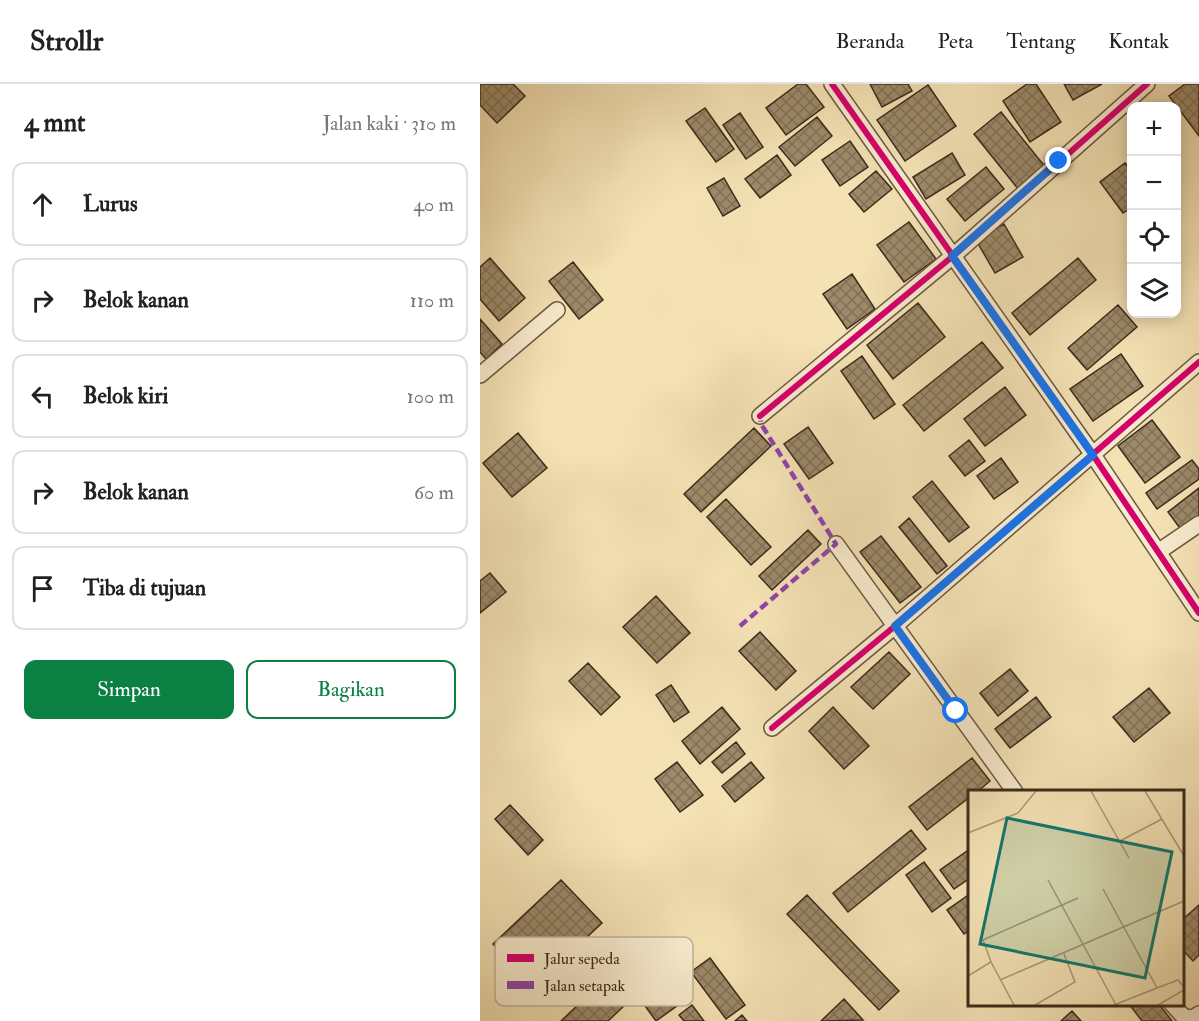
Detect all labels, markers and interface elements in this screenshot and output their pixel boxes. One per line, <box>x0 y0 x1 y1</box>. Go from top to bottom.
text: Strollr <box>30 24 103 59</box>
text: Beranda <box>836 28 904 55</box>
text: Peta <box>937 28 973 55</box>
text: Tentang <box>1006 28 1075 55</box>
text: Kontak <box>1108 28 1169 55</box>
map controls <box>1127 102 1181 318</box>
button: + <box>1127 102 1181 156</box>
text: 4 mnt <box>24 107 85 139</box>
text: Jalan kaki · 310 m <box>323 111 456 136</box>
route end <box>1045 147 1071 173</box>
button: − <box>1127 156 1181 210</box>
icon: ahead <box>26 188 59 221</box>
text: Lurus <box>83 190 137 218</box>
text: 40 m <box>413 192 454 217</box>
button: locate <box>1127 210 1181 264</box>
button: layers <box>1127 264 1181 318</box>
icon: right <box>26 284 59 317</box>
text: Belok kanan <box>83 286 189 314</box>
text: 110 m <box>410 288 454 313</box>
icon: left <box>26 380 59 413</box>
text: Belok kiri <box>83 382 168 410</box>
text: 100 m <box>407 384 454 409</box>
icon: right <box>26 476 59 509</box>
text: Belok kanan <box>83 478 189 506</box>
text: 60 m <box>414 480 454 505</box>
icon: arrive <box>26 572 59 605</box>
text: Tiba di tujuan <box>83 574 206 602</box>
button: Simpan <box>24 660 234 719</box>
button: Bagikan <box>246 660 456 719</box>
route start <box>942 697 968 723</box>
inset map <box>968 790 1184 1006</box>
legend <box>495 937 693 1006</box>
text: Jalur sepeda <box>543 949 620 970</box>
text: Jalan setapak <box>543 976 626 997</box>

